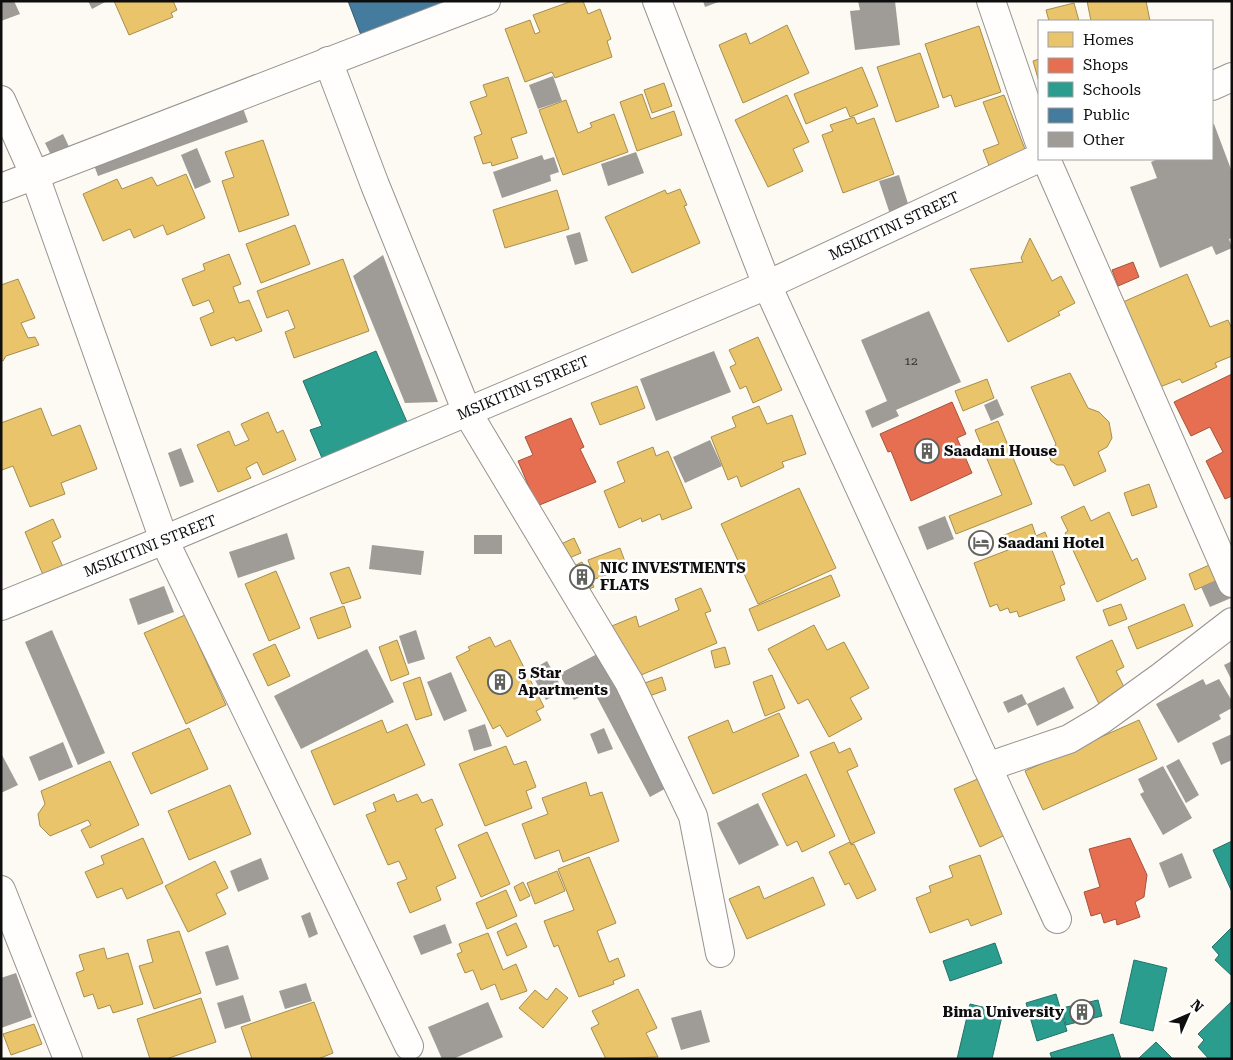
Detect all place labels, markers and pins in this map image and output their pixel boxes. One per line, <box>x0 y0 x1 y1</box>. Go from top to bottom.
building icon: Saadani House <box>914 438 940 464</box>
place label: Saadani House <box>944 442 1057 460</box>
hotel icon: Saadani Hotel <box>968 530 994 556</box>
place label: Saadani Hotel <box>998 534 1104 552</box>
place label: NIC INVESTMENTS FLATS <box>600 559 746 594</box>
building icon: NIC INVESTMENTS FLATS <box>569 564 595 590</box>
place label: 5 Star Apartments <box>518 664 608 699</box>
building icon: 5 Star Apartments <box>487 669 513 695</box>
building icon: Bima University <box>1069 999 1095 1025</box>
place label: Bima University <box>943 1003 1064 1021</box>

